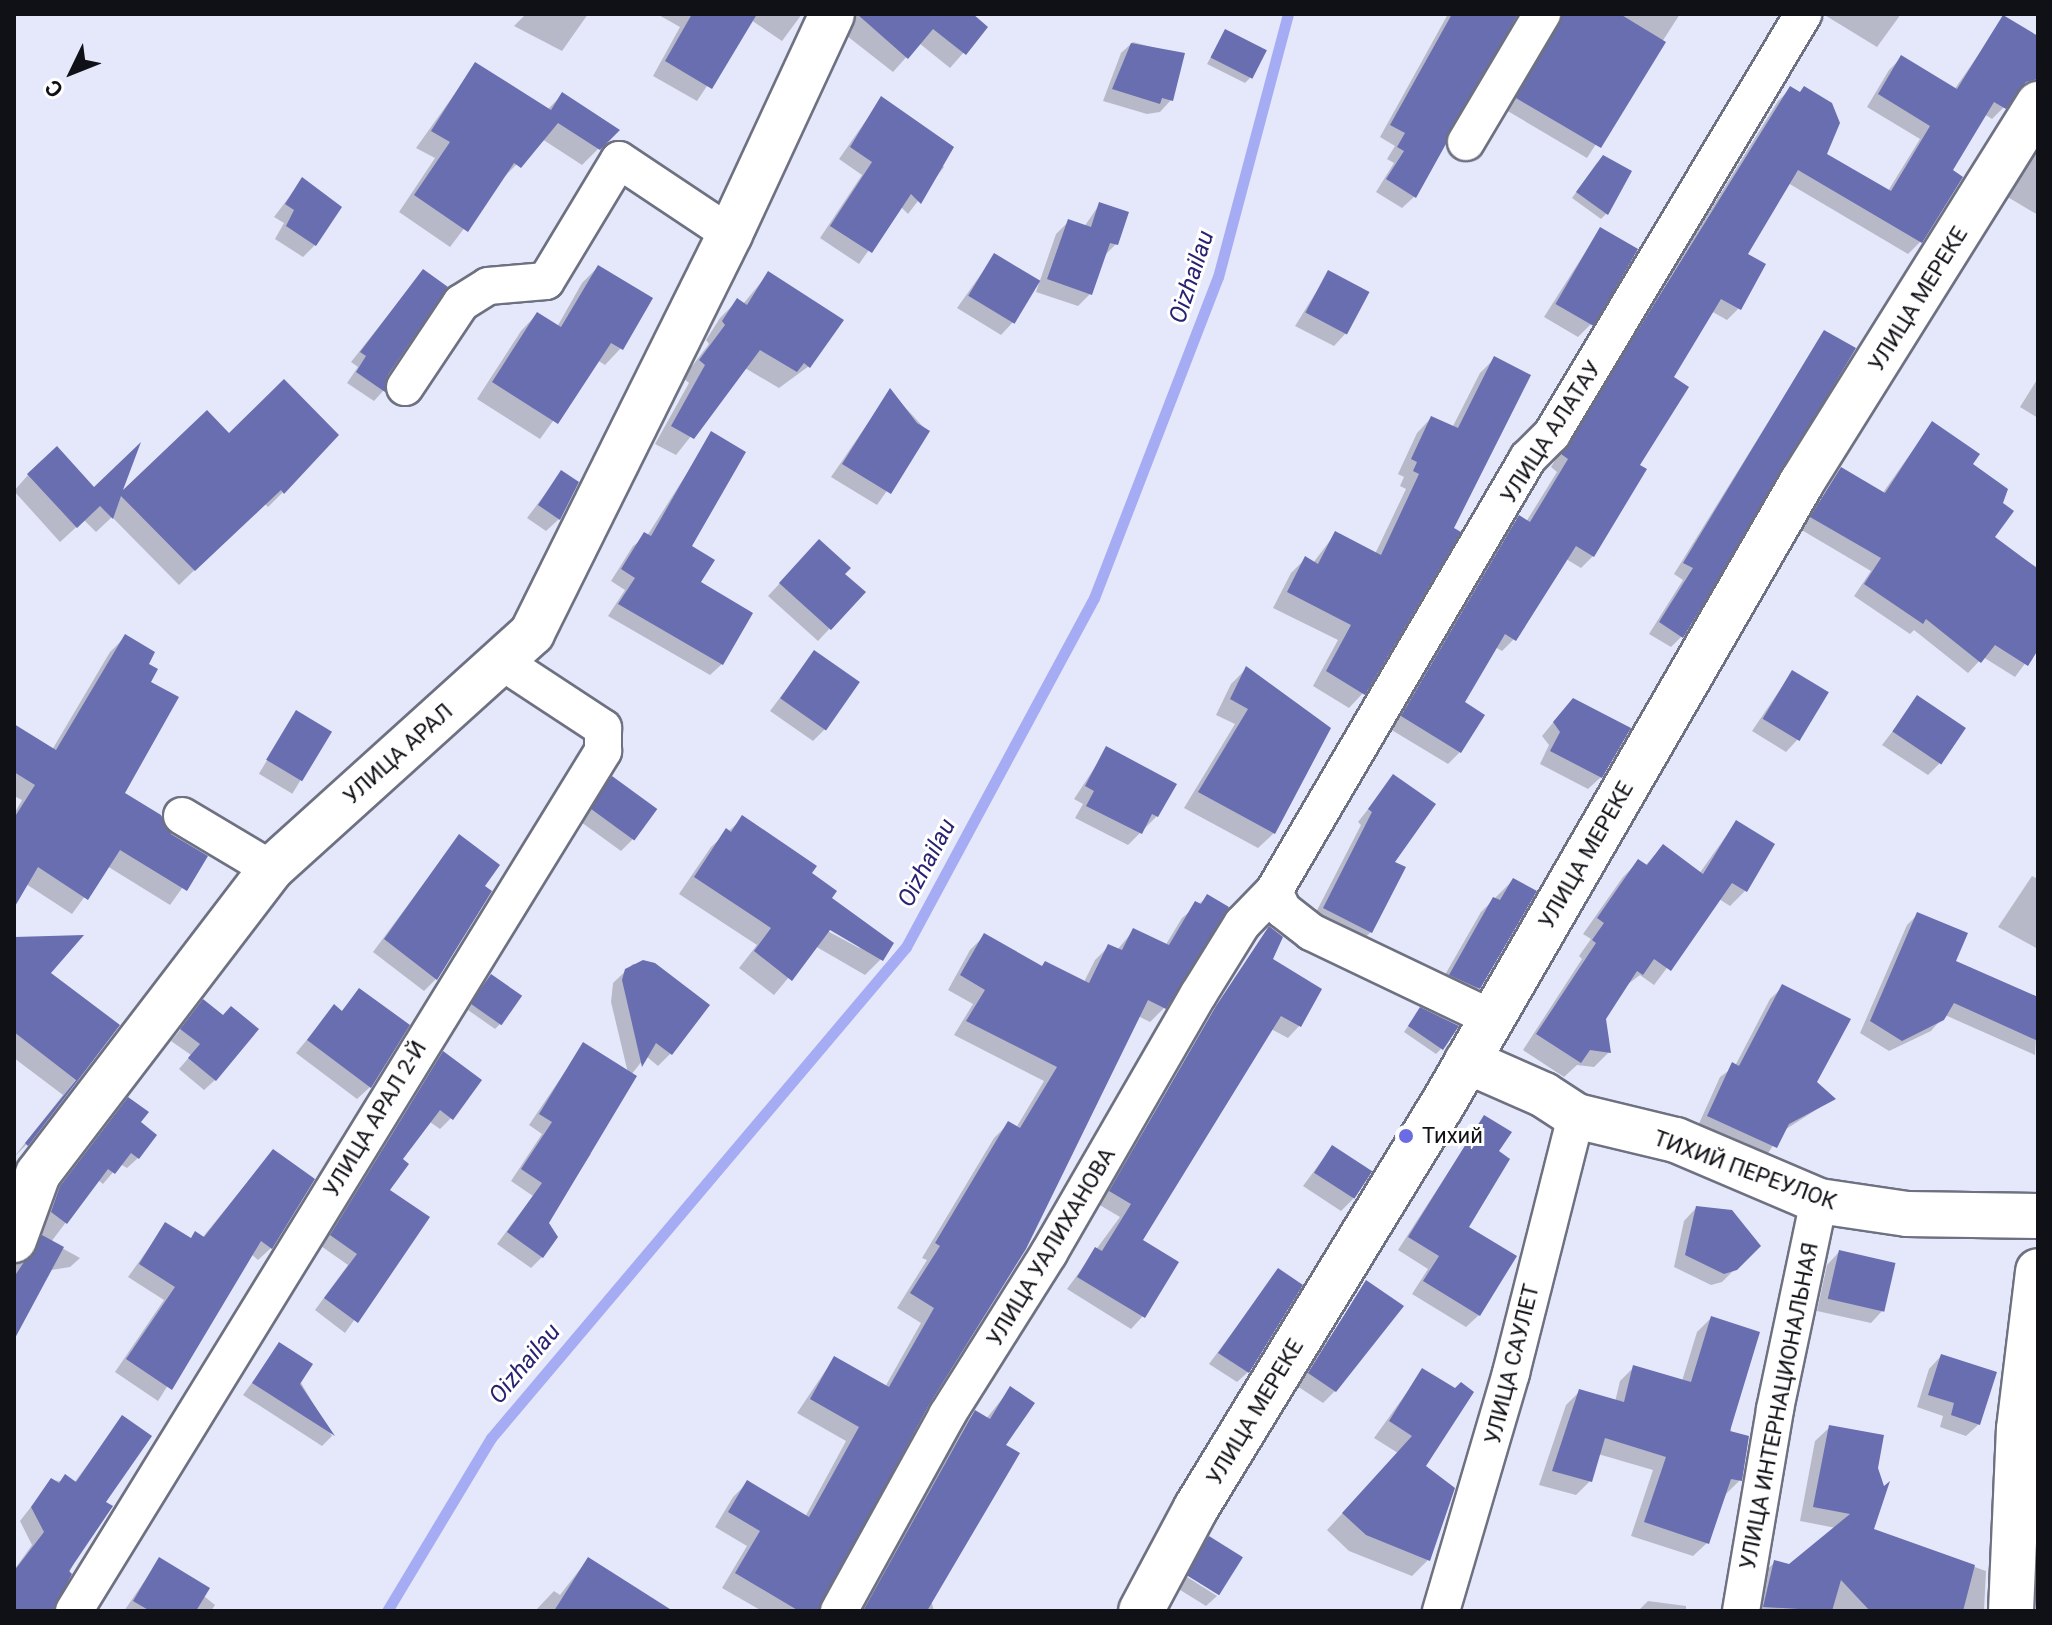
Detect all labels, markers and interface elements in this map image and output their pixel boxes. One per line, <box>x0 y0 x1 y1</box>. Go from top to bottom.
north arrow <box>32 32 112 112</box>
text: С <box>40 75 68 103</box>
street label: УЛИЦА МЕРЕКЕ <box>1863 222 1973 376</box>
water label: Oizhailau <box>1164 227 1220 327</box>
street label: УЛИЦА АЛАТАУ <box>1495 356 1607 508</box>
street label: УЛИЦА АРАЛ <box>338 698 458 810</box>
street label: УЛИЦА МЕРЕКЕ <box>1533 777 1639 933</box>
water label: Oizhailau <box>892 814 962 912</box>
street label: УЛИЦА АРАЛ 2-Й <box>318 1036 432 1202</box>
place label: Тихий <box>1422 1123 1483 1149</box>
street label: ТИХИЙ ПЕРЕУЛОК <box>1650 1125 1840 1215</box>
marker: Тихий <box>1397 1127 1415 1145</box>
street label: УЛИЦА УАЛИХАНОВА <box>981 1143 1121 1351</box>
street label: УЛИЦА ИНТЕРНАЦИОНАЛЬНАЯ <box>1734 1240 1824 1572</box>
street label: УЛИЦА САУЛЕТ <box>1479 1281 1545 1447</box>
water label: Oizhailau <box>483 1318 567 1410</box>
street label: УЛИЦА МЕРЕКЕ <box>1201 1334 1309 1490</box>

